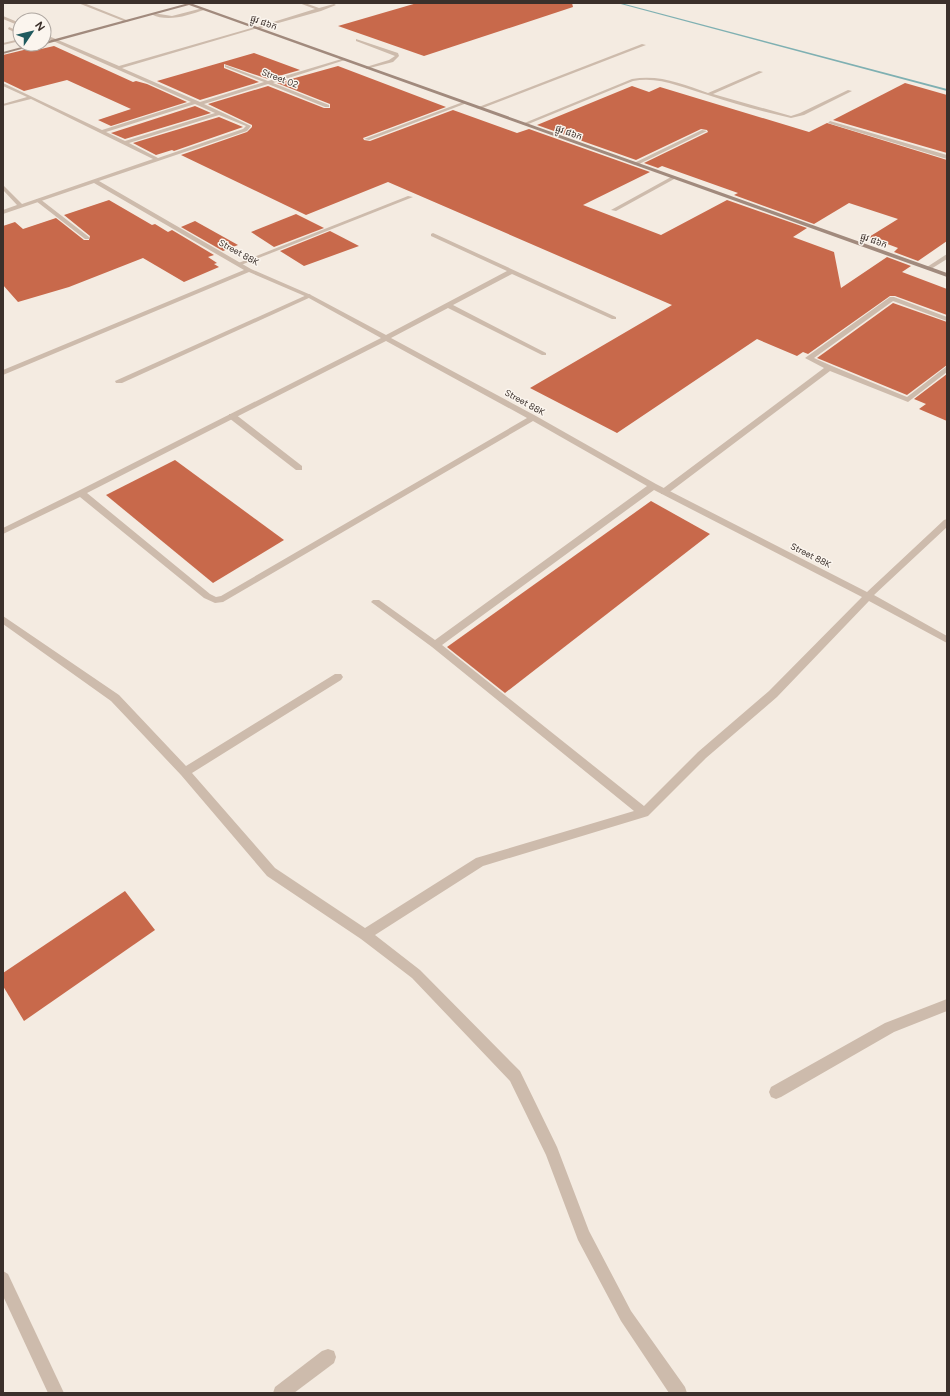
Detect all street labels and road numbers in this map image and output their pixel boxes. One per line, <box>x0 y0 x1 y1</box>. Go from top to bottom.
street label: ផ្លូវ ៨៦ក <box>248 12 279 34</box>
street label: Street 02 <box>260 66 300 90</box>
street label: ផ្លូវ ៨៦ក <box>553 122 584 144</box>
street label: ផ្លូវ ៨៦ក <box>858 230 889 252</box>
street label: Street 88K <box>217 237 261 268</box>
street label: Street 88K <box>503 387 547 418</box>
street label: Street 88K <box>789 540 834 570</box>

